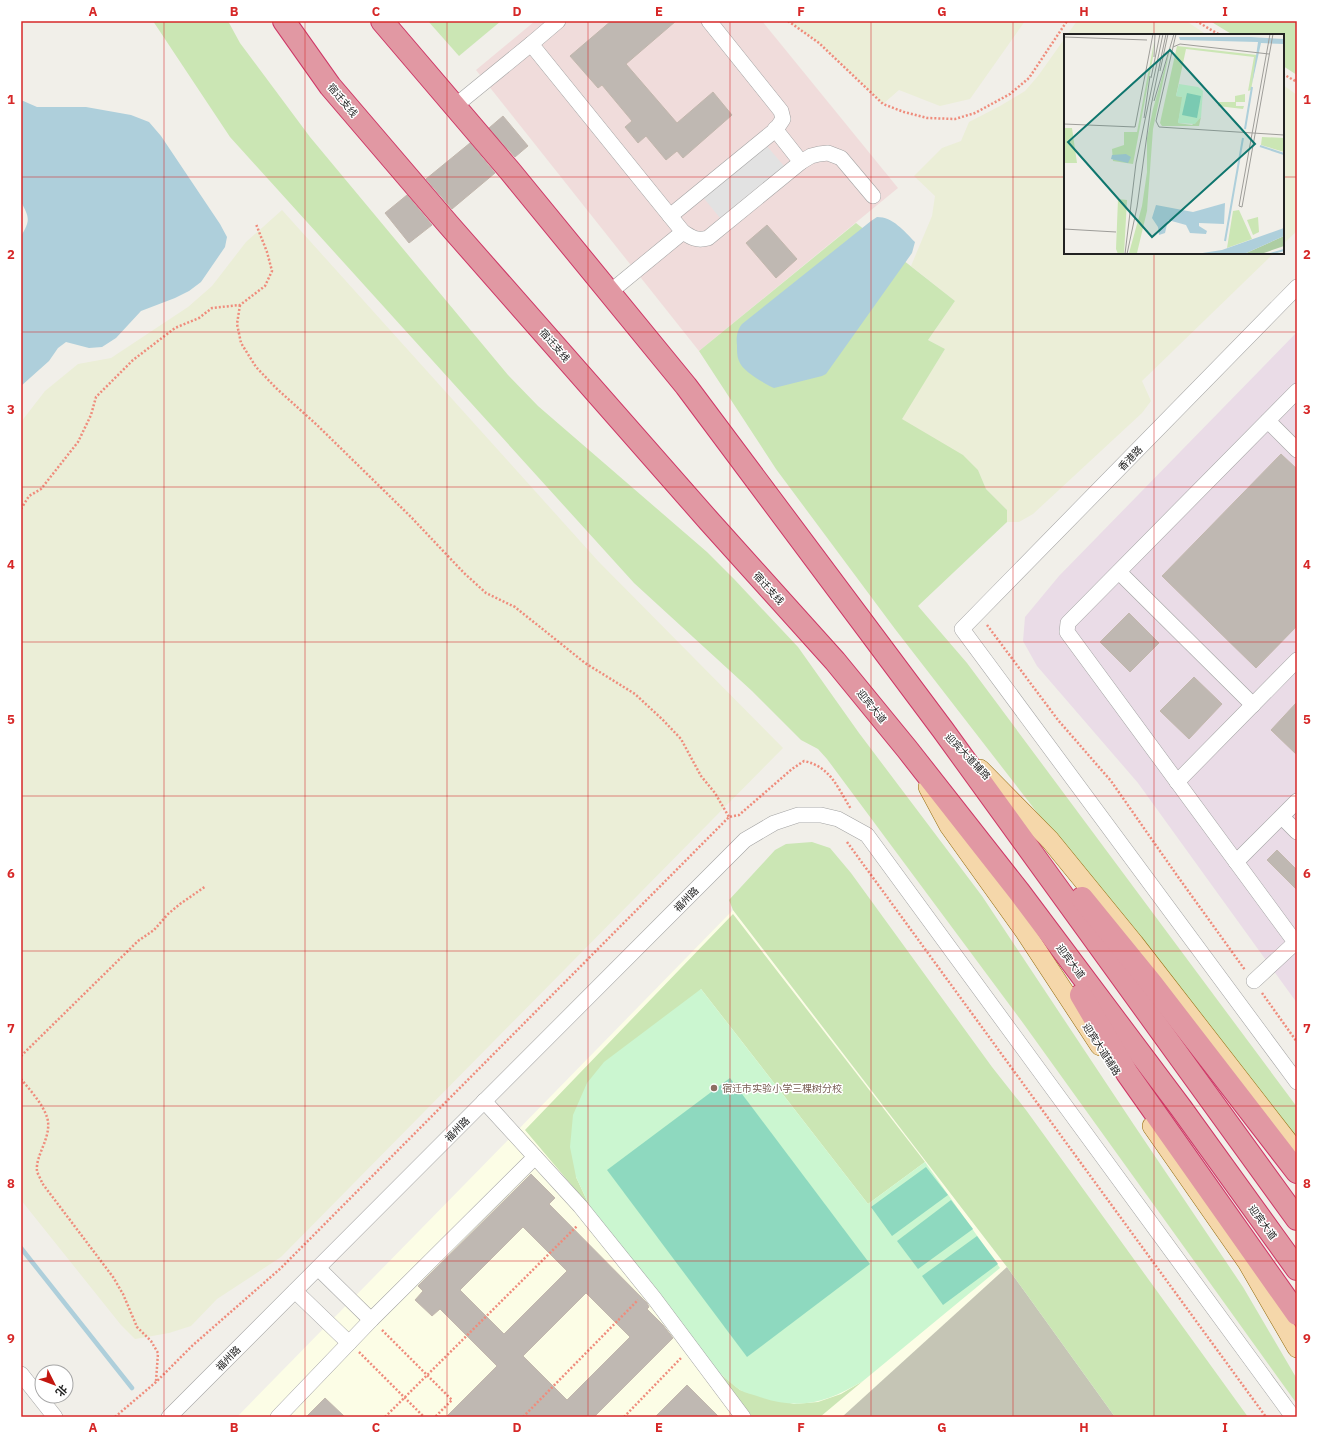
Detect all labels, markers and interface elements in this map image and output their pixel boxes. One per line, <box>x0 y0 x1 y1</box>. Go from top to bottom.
text: A <box>89 3 98 20</box>
text: B <box>230 3 239 20</box>
text: C <box>372 3 381 20</box>
text: D <box>512 3 522 20</box>
text: E <box>655 3 663 20</box>
text: F <box>797 3 805 20</box>
text: G <box>937 3 947 20</box>
text: H <box>1079 3 1089 20</box>
text: I <box>1222 3 1228 20</box>
inset map <box>1064 34 1284 254</box>
street label: 宿迁支线 <box>325 81 360 120</box>
text: 1 <box>7 91 15 108</box>
text: 1 <box>1303 91 1311 108</box>
text: 2 <box>7 246 15 263</box>
text: 2 <box>1303 246 1311 263</box>
street label: 宿迁支线 <box>537 326 573 365</box>
text: 3 <box>7 401 15 418</box>
text: 3 <box>1303 401 1311 418</box>
street label: 香港路 <box>1115 443 1145 474</box>
text: 4 <box>7 556 15 573</box>
text: 4 <box>1303 556 1311 573</box>
street label: 宿迁支线 <box>750 569 787 608</box>
street label: 迎宾大道 <box>854 687 889 726</box>
text: 5 <box>7 711 15 728</box>
text: 5 <box>1303 711 1311 728</box>
street label: 迎宾大道辅路 <box>942 730 993 782</box>
text: 6 <box>7 865 15 882</box>
text: 6 <box>1303 865 1311 882</box>
street label: 福州路 <box>671 884 702 915</box>
street label: 迎宾大道 <box>1053 941 1088 981</box>
text: 7 <box>7 1020 15 1037</box>
text: 7 <box>1303 1020 1311 1037</box>
street label: 迎宾大道辅路 <box>1080 1021 1123 1078</box>
place label: 宿迁市实验小学三棵树分校 <box>722 1082 842 1095</box>
marker: 宿迁市实验小学三棵树分校 <box>709 1083 719 1093</box>
street label: 福州路 <box>442 1114 473 1145</box>
text: 8 <box>7 1175 15 1192</box>
text: 8 <box>1303 1175 1311 1192</box>
street label: 迎宾大道 <box>1246 1202 1280 1242</box>
text: 9 <box>7 1330 15 1347</box>
text: 9 <box>1303 1330 1311 1347</box>
street label: 福州路 <box>213 1343 244 1374</box>
north arrow <box>34 1364 74 1404</box>
text: 北 <box>53 1382 70 1399</box>
text: A <box>89 1419 98 1436</box>
text: B <box>230 1419 239 1436</box>
text: C <box>372 1419 381 1436</box>
text: D <box>512 1419 522 1436</box>
text: E <box>655 1419 663 1436</box>
text: F <box>797 1419 805 1436</box>
text: G <box>937 1419 947 1436</box>
text: H <box>1079 1419 1089 1436</box>
text: I <box>1222 1419 1228 1436</box>

